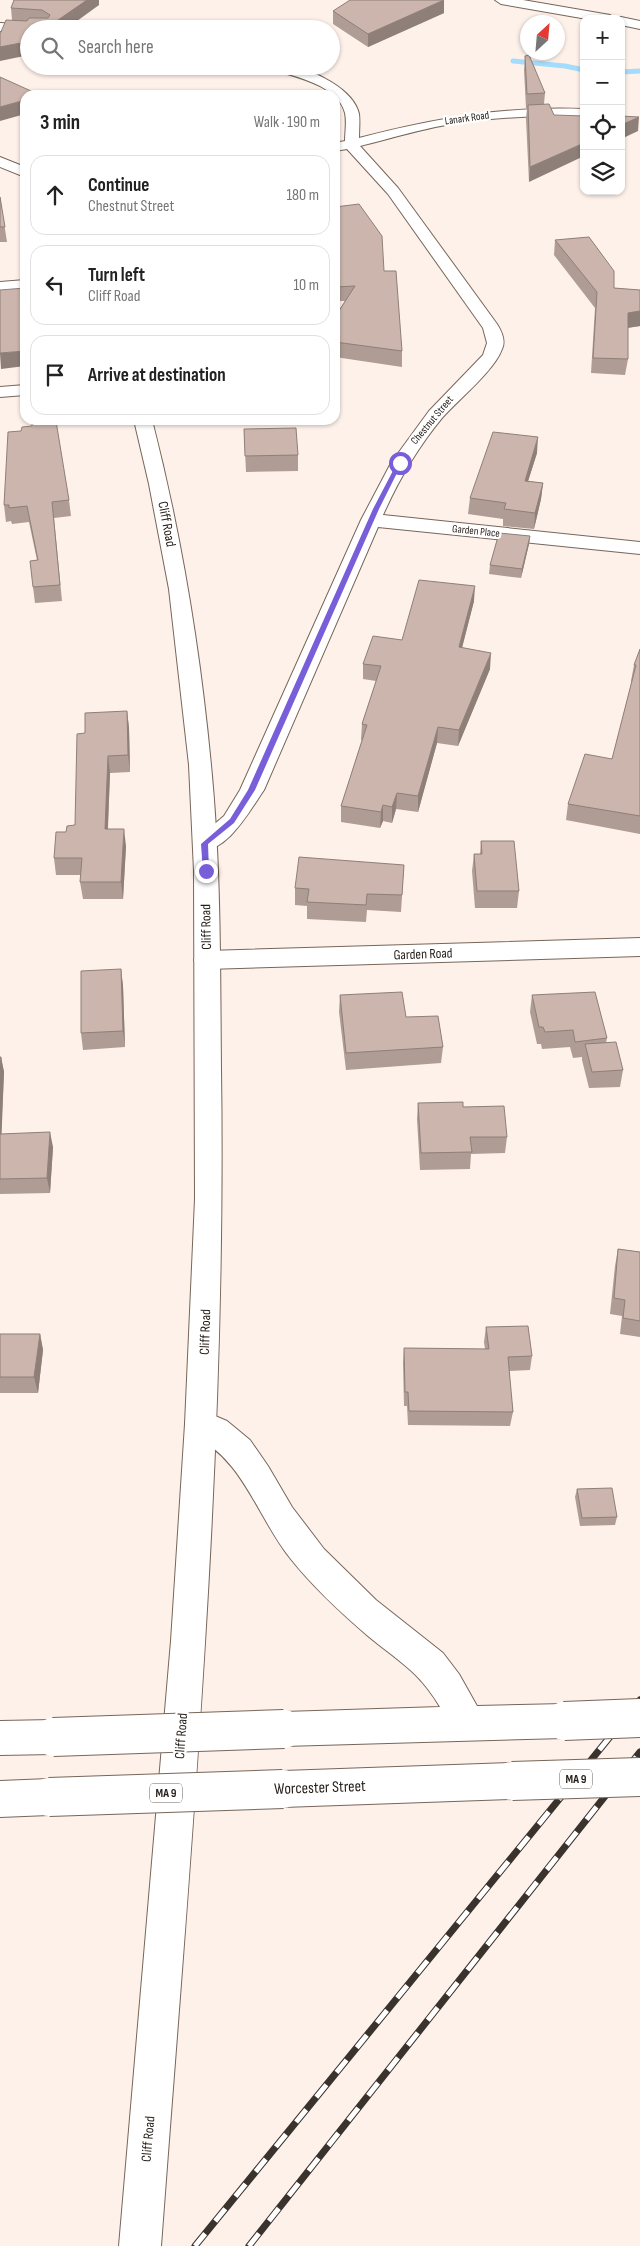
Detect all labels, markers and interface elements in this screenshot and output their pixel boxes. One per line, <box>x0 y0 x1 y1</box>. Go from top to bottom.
north arrow <box>520 15 565 60</box>
map controls <box>580 15 625 195</box>
button: + <box>580 15 625 60</box>
search box <box>20 20 340 75</box>
icon: search <box>38 34 66 62</box>
text: Search here <box>78 36 154 59</box>
button: − <box>580 60 625 105</box>
button: locate <box>580 105 625 150</box>
street label: Lanark Road <box>444 108 490 128</box>
text: 3 min <box>40 110 80 135</box>
text: Walk · 190 m <box>254 113 320 132</box>
button: layers <box>580 150 625 195</box>
text: Continue <box>88 174 149 197</box>
icon: ahead <box>41 181 69 209</box>
text: 180 m <box>286 186 319 205</box>
text: Chestnut Street <box>88 197 174 216</box>
text: Turn left <box>88 264 145 287</box>
icon: left <box>41 271 69 299</box>
text: 10 m <box>293 276 319 295</box>
text: Cliff Road <box>88 287 140 306</box>
icon: arrive <box>41 361 69 389</box>
text: Arrive at destination <box>88 364 226 387</box>
street label: Chestnut Street <box>408 393 456 447</box>
route start <box>389 452 412 475</box>
street label: Cliff Road <box>154 500 180 548</box>
street label: Garden Place <box>452 522 500 540</box>
route end <box>195 860 218 883</box>
street label: Cliff Road <box>197 904 215 950</box>
street label: Garden Road <box>393 944 453 964</box>
street label: Cliff Road <box>196 1309 214 1355</box>
street label: Cliff Road <box>171 1712 191 1759</box>
road number: MA 9 <box>560 1770 592 1788</box>
street label: Worcester Street <box>274 1777 366 1799</box>
road number: MA 9 <box>150 1784 182 1802</box>
street label: Cliff Road <box>138 2115 158 2163</box>

